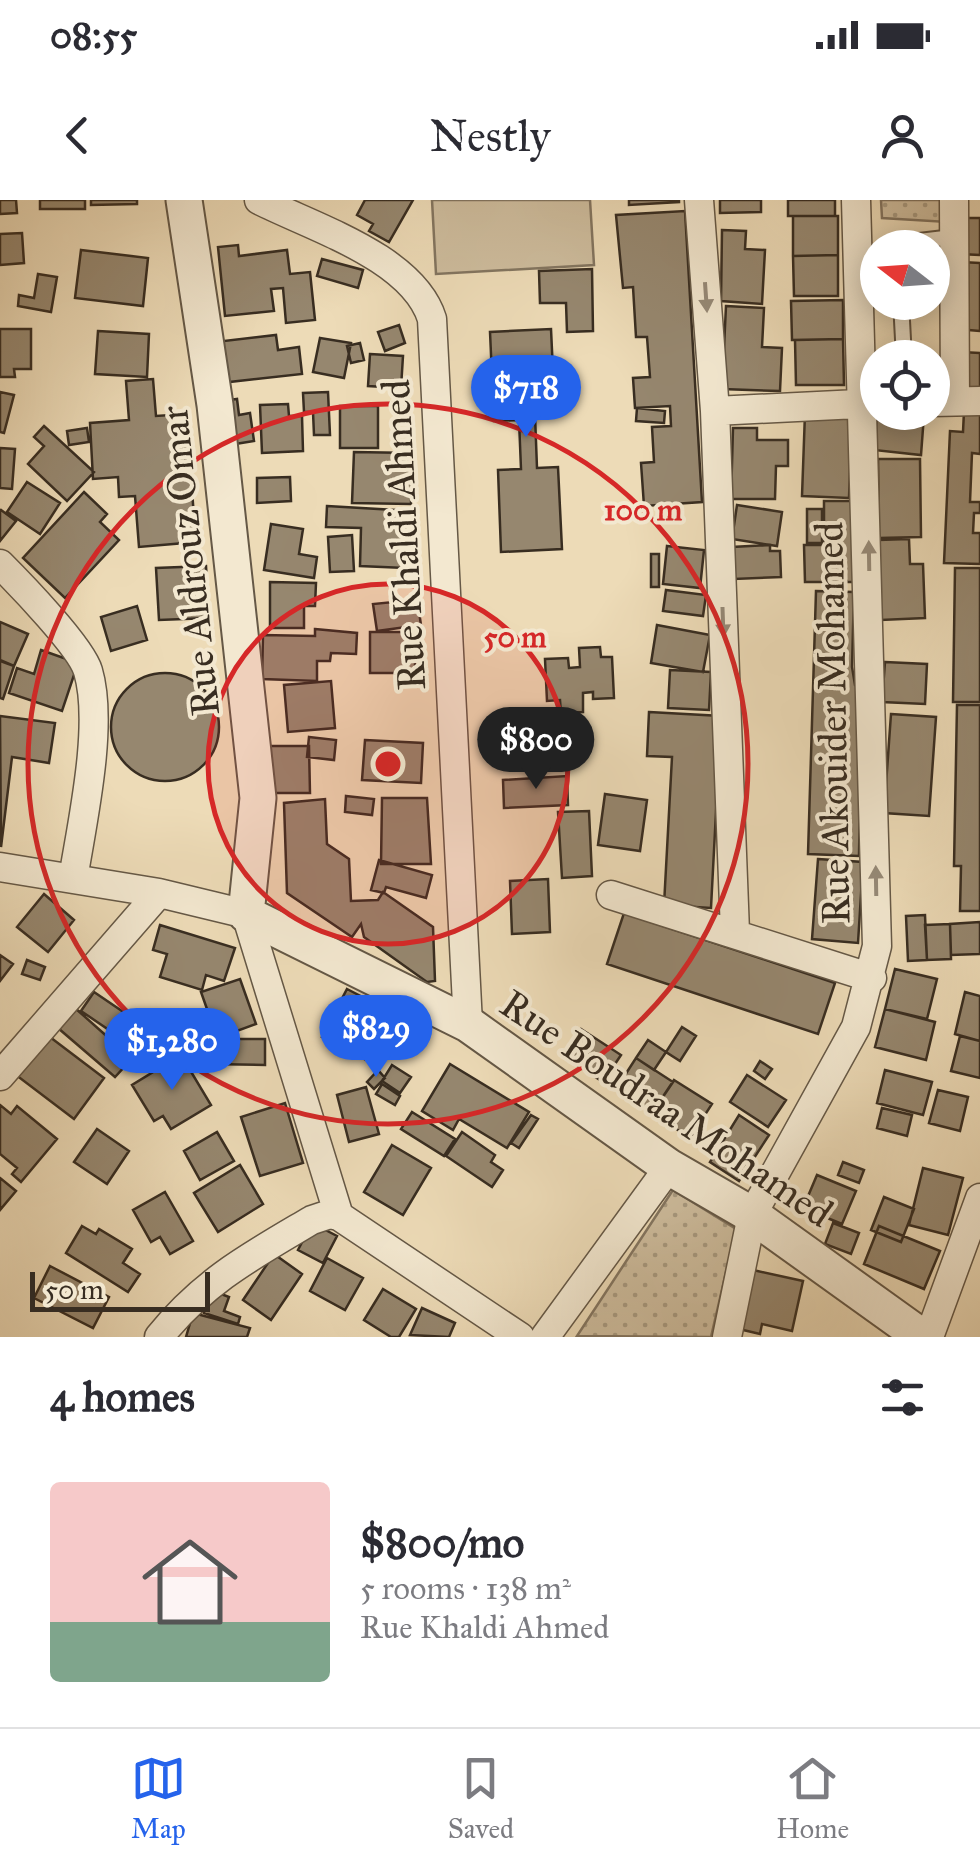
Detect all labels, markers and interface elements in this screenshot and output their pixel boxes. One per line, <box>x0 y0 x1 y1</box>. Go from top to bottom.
text: 08:55 <box>50 12 137 58</box>
icon: back <box>50 108 105 163</box>
text: Nestly <box>429 108 551 163</box>
icon: person <box>875 108 930 163</box>
north arrow <box>860 230 950 320</box>
map controls <box>860 230 950 430</box>
one-way arrow <box>698 282 714 314</box>
button: locate <box>860 340 950 430</box>
pin: $718 <box>467 355 585 440</box>
text: $718 <box>493 368 559 407</box>
street label: Rue Khaldi Ahmed <box>371 378 436 692</box>
street label: Rue Aldrouz Omar <box>149 403 230 719</box>
text: 100 m <box>604 492 683 528</box>
street label: Rue Akouider Mohamed <box>804 521 861 925</box>
one-way arrow <box>860 539 876 571</box>
one-way arrow <box>715 606 731 638</box>
text: 50 m <box>483 619 547 655</box>
pin: $800 <box>477 707 595 792</box>
text: $800 <box>499 720 573 759</box>
centre of rings <box>370 746 406 782</box>
one-way arrow <box>868 864 884 896</box>
street label: Rue Boudraa Mohamed <box>491 979 842 1238</box>
pin: $829 <box>317 995 435 1080</box>
pin: $1,280 <box>91 1008 253 1093</box>
text: $829 <box>341 1008 411 1047</box>
text: $1,280 <box>126 1021 218 1060</box>
scale bar <box>30 1267 210 1312</box>
text: 50 m <box>45 1272 104 1307</box>
icon: filters <box>875 1370 930 1425</box>
text: 4 homes <box>50 1371 195 1423</box>
text: $800/mo <box>360 1517 524 1569</box>
icon: home <box>130 1522 250 1642</box>
text: 5 rooms · 138 m² <box>360 1569 571 1608</box>
text: Rue Khaldi Ahmed <box>360 1608 609 1647</box>
tab: Map <box>131 1751 186 1846</box>
tab: Saved <box>448 1751 514 1846</box>
tab: Home <box>776 1751 849 1846</box>

